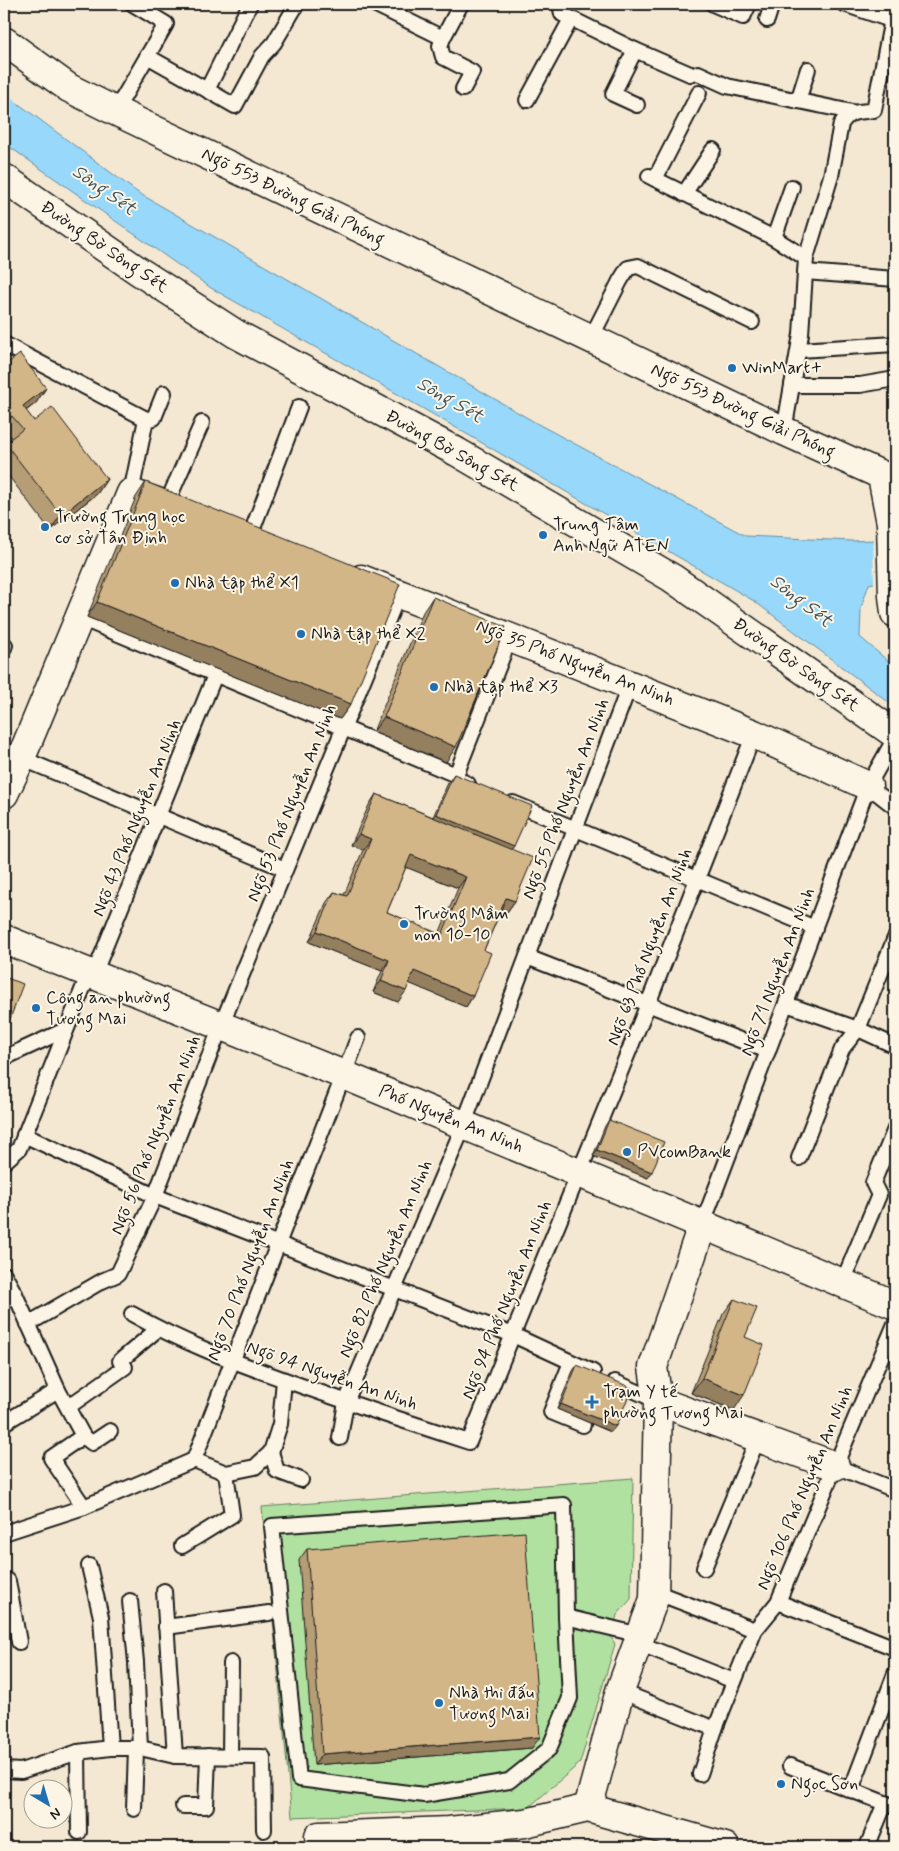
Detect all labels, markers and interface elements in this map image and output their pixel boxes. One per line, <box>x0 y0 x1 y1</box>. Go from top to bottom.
street label: Ngõ 553 Đường Giải Phóng <box>197 142 389 254</box>
water label: Sông Sét <box>66 159 142 223</box>
street label: Đường Bờ Sông Sét <box>34 195 173 301</box>
place label: WinMart+ <box>742 356 822 380</box>
street label: Ngõ 553 Đường Giải Phóng <box>646 358 839 466</box>
marker: WinMart+ <box>726 362 738 374</box>
water label: Sông Sét <box>411 371 488 431</box>
street label: Đường Bờ Sông Sét <box>380 404 523 500</box>
place label: Trường Trung học cơ sở Tân Định <box>55 505 185 550</box>
place label: Trung Tâm Anh Ngữ ATEN <box>553 513 669 558</box>
marker: Trường Trung học cơ sở Tân Định <box>39 521 51 533</box>
marker: Trung Tâm Anh Ngữ ATEN <box>537 529 549 541</box>
water label: Sông Sét <box>764 569 838 635</box>
place label: Nhà tập thể X1 <box>185 571 299 595</box>
marker: Nhà tập thể X1 <box>169 577 181 589</box>
street label: Đường Bờ Sông Sét <box>727 612 864 719</box>
street label: Ngõ 35 Phố Nguyễn An Ninh <box>472 614 678 714</box>
place label: Nhà tập thể X2 <box>311 622 426 646</box>
marker: Nhà tập thể X2 <box>295 628 307 640</box>
place label: Nhà tập thể X3 <box>444 675 558 699</box>
marker: Nhà tập thể X3 <box>428 681 440 693</box>
street label: Ngõ 55 Phố Nguyễn An Ninh <box>517 695 617 903</box>
street label: Ngõ 53 Phố Nguyễn An Ninh <box>241 701 345 906</box>
street label: Ngõ 43 Phố Nguyễn An Ninh <box>86 716 189 921</box>
street label: Ngõ 63 Phố Nguyễn An Ninh <box>601 845 701 1050</box>
street label: Ngõ 71 Nguyễn An Ninh <box>735 884 823 1060</box>
place label: Trường Mầm non 10-10 <box>414 902 509 947</box>
marker: Trường Mầm non 10-10 <box>398 918 410 930</box>
place label: Công an phường Tương Mai <box>46 986 171 1033</box>
marker: Công an phường Tương Mai <box>30 1002 42 1014</box>
street label: Ngõ 56 Phố Nguyễn An Ninh <box>105 1032 209 1239</box>
street label: Phố Nguyễn An Ninh <box>374 1079 527 1161</box>
place label: PVcomBank <box>637 1140 731 1164</box>
marker: PVcomBank <box>621 1146 633 1158</box>
street label: Ngõ 70 Phố Nguyễn An Ninh <box>201 1156 302 1365</box>
street label: Ngõ 82 Phố Nguyễn An Ninh <box>333 1157 440 1362</box>
street label: Ngõ 94 Phố Nguyễn An Ninh <box>456 1197 560 1404</box>
street label: Ngõ 94 Nguyễn An Ninh <box>243 1335 421 1418</box>
place label: Trạm Y tế phường Tương Mai <box>603 1380 743 1427</box>
street label: Ngõ 106 Phố Nguyễn An Ninh <box>751 1382 861 1594</box>
marker: Trạm Y tế phường Tương Mai <box>585 1395 599 1409</box>
place label: Nhà thi đấu Tương Mai <box>449 1681 534 1728</box>
marker: Nhà thi đấu Tương Mai <box>433 1697 445 1709</box>
place label: Ngọc Sơn <box>791 1772 858 1798</box>
north arrow <box>22 1778 72 1828</box>
marker: Ngọc Sơn <box>775 1778 787 1790</box>
text: N <box>46 1803 65 1823</box>

